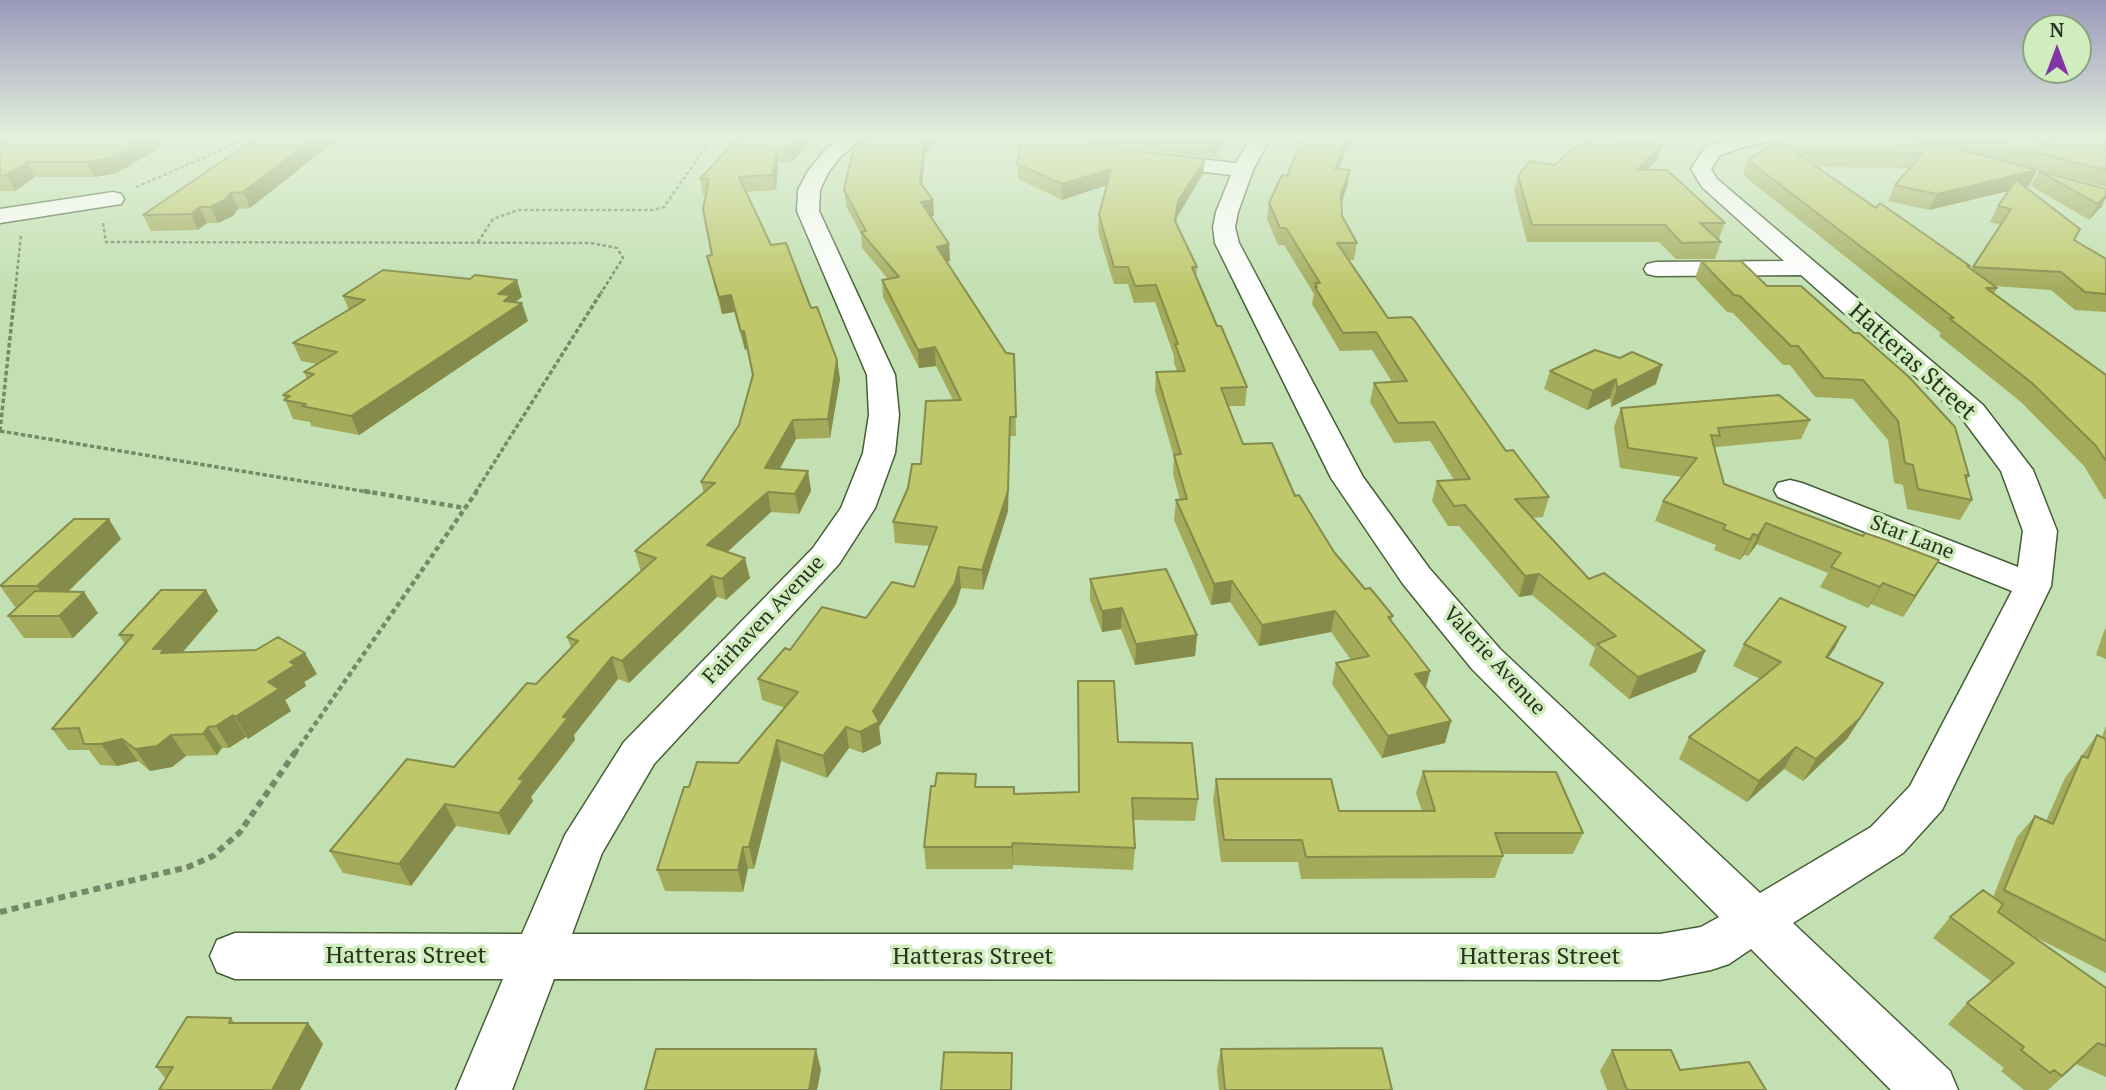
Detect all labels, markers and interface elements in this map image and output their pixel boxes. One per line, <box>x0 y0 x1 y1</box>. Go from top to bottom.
north arrow <box>2022 14 2092 84</box>
text: N <box>2050 17 2064 42</box>
street label: Hatteras Street <box>1843 297 1981 427</box>
street label: Star Lane <box>1866 510 1958 566</box>
street label: Fairhaven Avenue <box>698 551 830 689</box>
street label: Valerie Avenue <box>1437 602 1551 720</box>
street label: Hatteras Street <box>325 942 487 970</box>
street label: Hatteras Street <box>892 943 1054 971</box>
street label: Hatteras Street <box>1459 943 1621 971</box>

